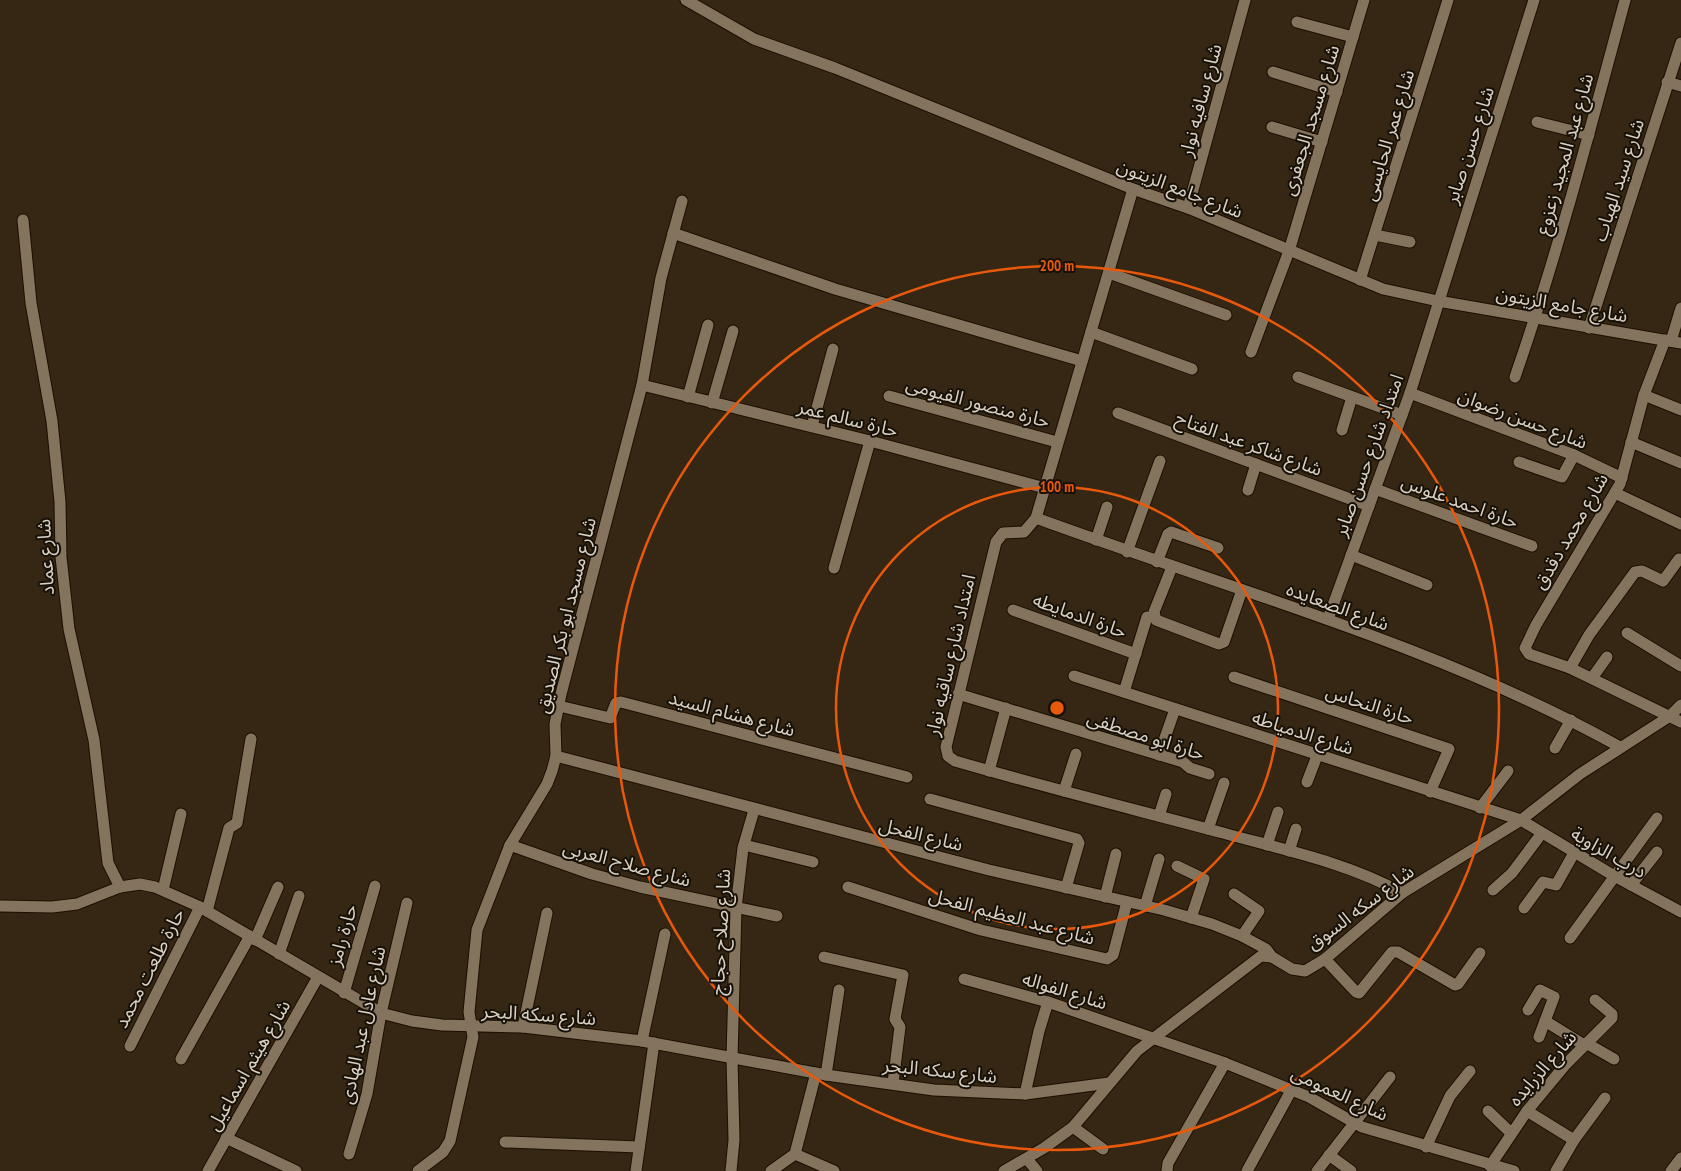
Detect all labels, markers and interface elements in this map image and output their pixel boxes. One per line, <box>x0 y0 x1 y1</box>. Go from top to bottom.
street label: شارع سافيه نوار <box>1173 41 1229 161</box>
street label: شارع مسجد الجعفرى <box>1276 42 1346 199</box>
street label: شارع عمر الحايسى <box>1357 66 1421 204</box>
street label: شارع عبد المجيد زعزوع <box>1529 71 1600 238</box>
street label: شارع حسن صابر <box>1438 83 1501 208</box>
street label: شارع سيد الهباب <box>1587 116 1651 245</box>
street label: شارع جامع الزيتون <box>1113 153 1246 226</box>
text: 200 m <box>1040 256 1074 275</box>
street label: شارع جامع الزيتون <box>1494 281 1630 330</box>
street label: حارة منصور الفيومى <box>903 371 1053 433</box>
street label: امتداد شارع حسن صابر <box>1327 371 1410 541</box>
street label: شارع حسن رضوان <box>1454 382 1591 456</box>
street label: حارة سالم عمر <box>794 394 901 445</box>
street label: شارع شاكر عبد الفتاح <box>1172 405 1326 483</box>
street label: شارع محمد دقدق <box>1527 468 1615 595</box>
street label: حارة احمد علوس <box>1398 469 1522 533</box>
text: 100 m <box>1040 477 1074 496</box>
street label: شارع مسجد ابو بكر الصديق <box>529 515 603 716</box>
street label: شارع عماد <box>31 518 61 596</box>
street label: امتداد شارع ساقيه نوار <box>919 572 982 740</box>
street label: شارع الصعايده <box>1283 576 1393 638</box>
street label: حارة الدمايطه <box>1030 587 1130 643</box>
street label: حارة النحاس <box>1323 678 1417 730</box>
street label: شارع هشام السيد <box>665 685 798 744</box>
centre of rings <box>1048 699 1066 717</box>
street label: شارع الدمياطه <box>1249 704 1357 762</box>
street label: حارة ابو مصطفى <box>1084 705 1208 765</box>
street label: شارع الفحل <box>876 812 966 858</box>
street label: درب الزاوية <box>1567 821 1651 883</box>
street label: شارع صلاح العربى <box>560 834 693 893</box>
street label: شارع سكه السوق <box>1302 859 1420 957</box>
street label: شارع صلاح حجاج <box>705 868 737 996</box>
street label: شارع عبد العظيم الفحل <box>926 882 1098 953</box>
street label: حارة رامز <box>321 901 362 970</box>
street label: حارة طلعت محمد <box>109 904 189 1032</box>
street label: شارع عادل عبد الهادى <box>334 944 392 1107</box>
street label: شارع الفواله <box>1019 966 1110 1016</box>
street label: شارع هيثم اسماعيل <box>201 995 298 1136</box>
street label: شارع سكه البحر <box>480 998 597 1032</box>
street label: شارع الزرايده <box>1503 1025 1583 1112</box>
street label: شارع سكه البحر <box>881 1052 998 1090</box>
street label: شارع العمومى <box>1287 1060 1392 1128</box>

